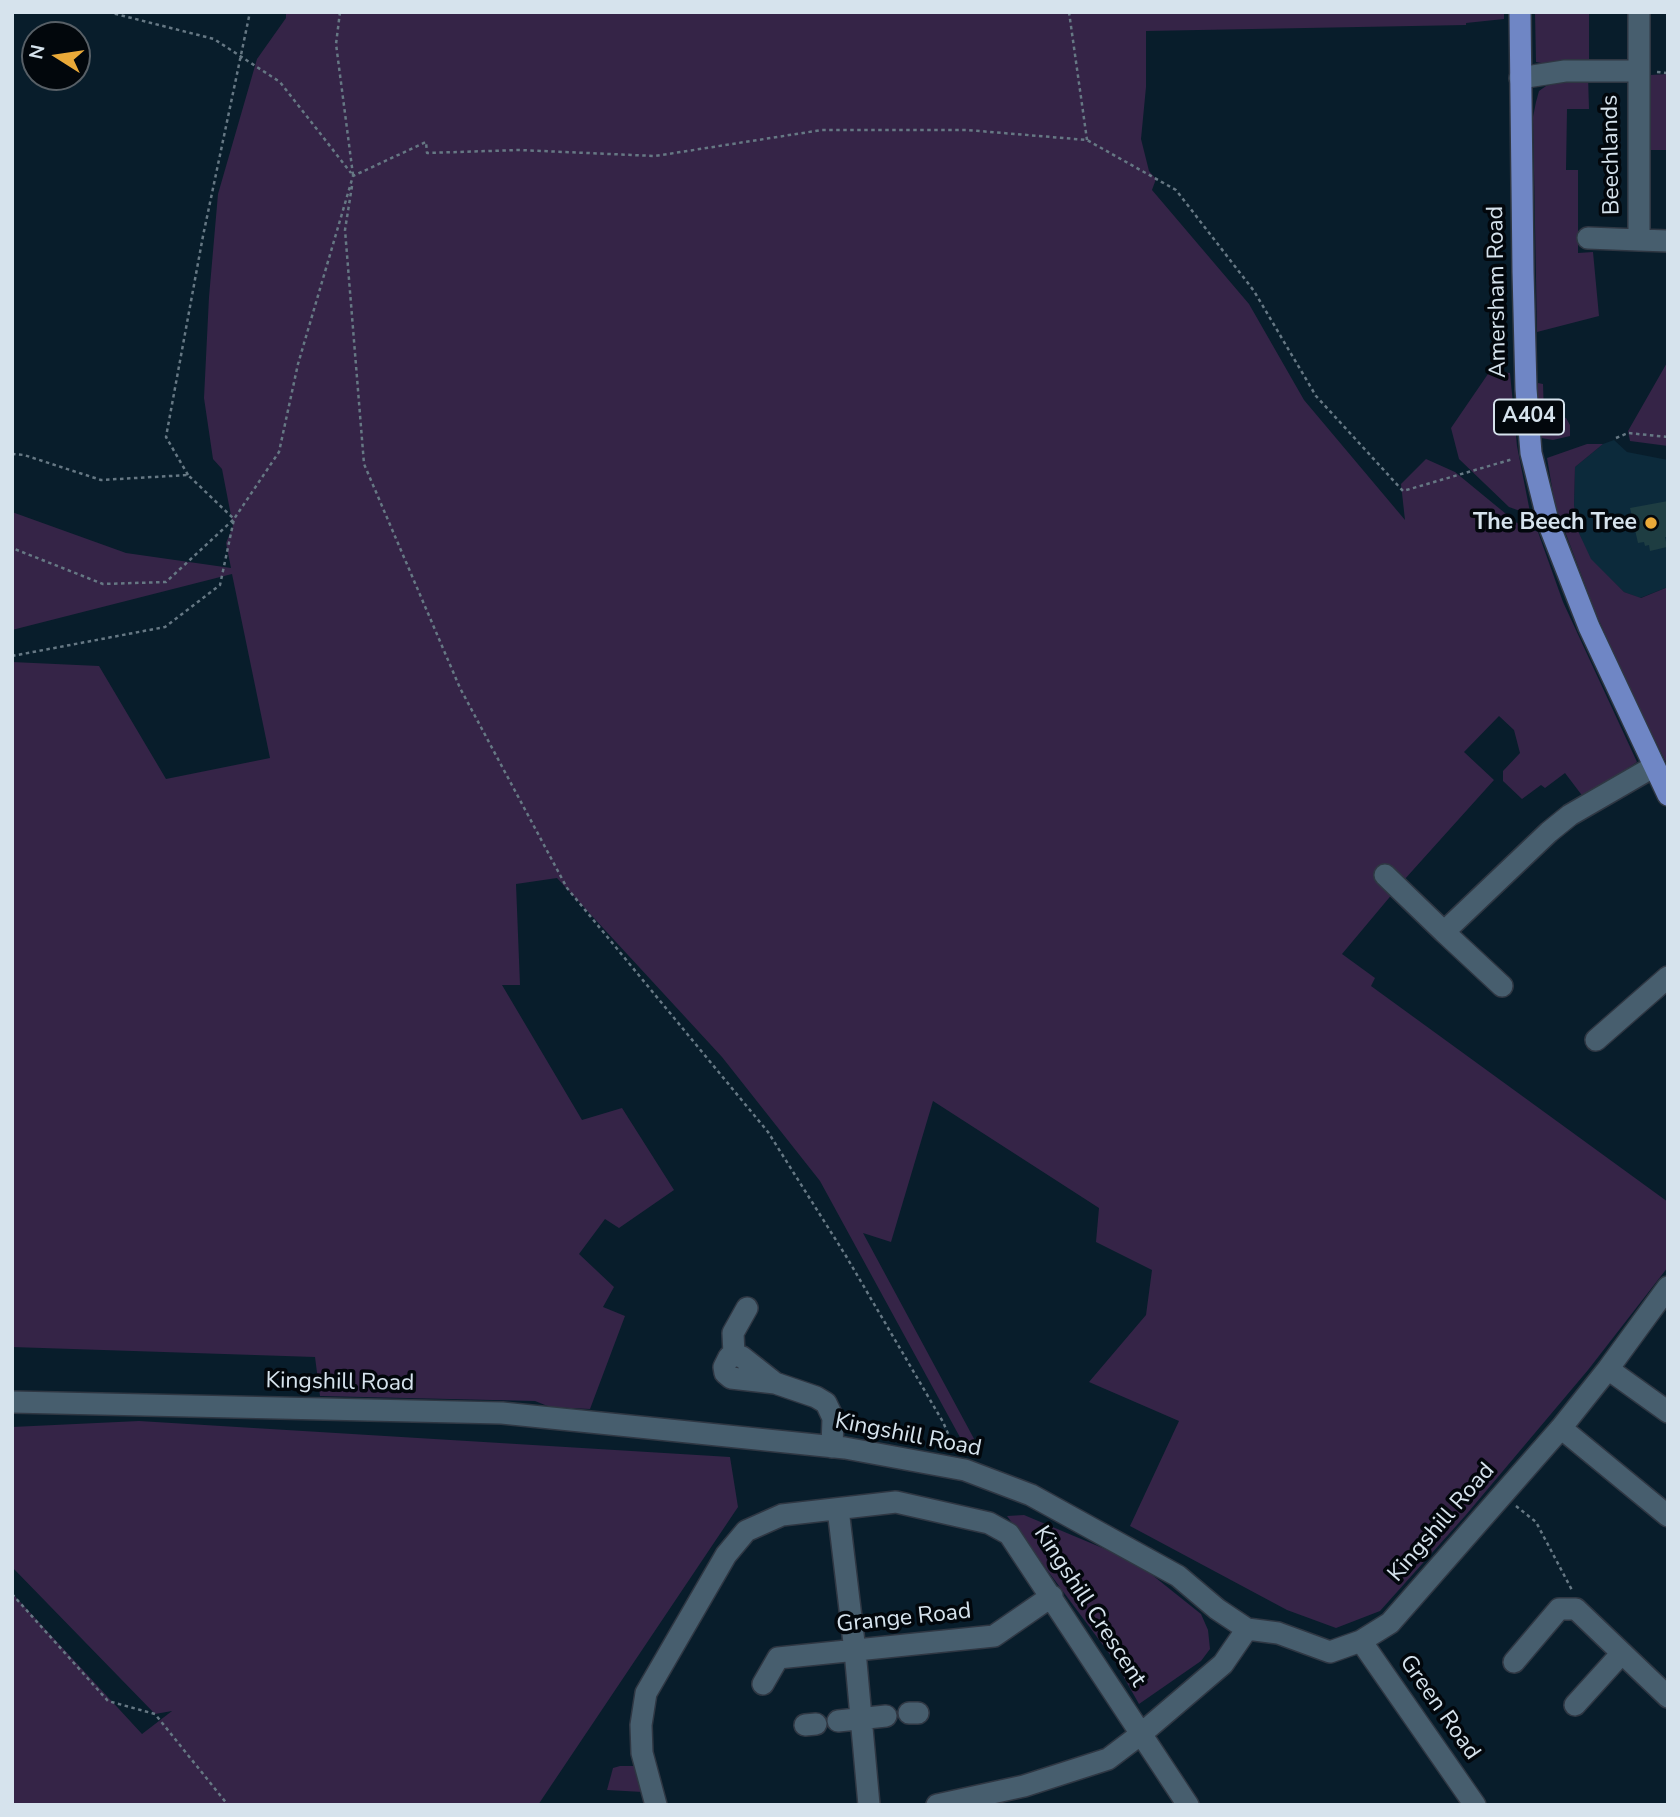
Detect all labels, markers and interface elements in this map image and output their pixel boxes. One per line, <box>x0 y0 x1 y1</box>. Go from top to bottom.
north arrow <box>21 21 91 91</box>
text: N <box>23 42 52 62</box>
street label: Beechlands <box>1597 95 1627 215</box>
street label: Amersham Road <box>1483 206 1513 378</box>
road number: A404 <box>1494 400 1564 434</box>
place label: The Beech Tree <box>1473 509 1637 537</box>
marker: The Beech Tree <box>1643 515 1659 531</box>
street label: Kingshill Road <box>265 1368 415 1398</box>
street label: Kingshill Road <box>832 1408 984 1464</box>
street label: Kingshill Road <box>1383 1458 1501 1588</box>
street label: Kingshill Crescent <box>1027 1522 1151 1692</box>
street label: Grange Road <box>835 1598 973 1640</box>
street label: Green Road <box>1393 1650 1485 1766</box>

